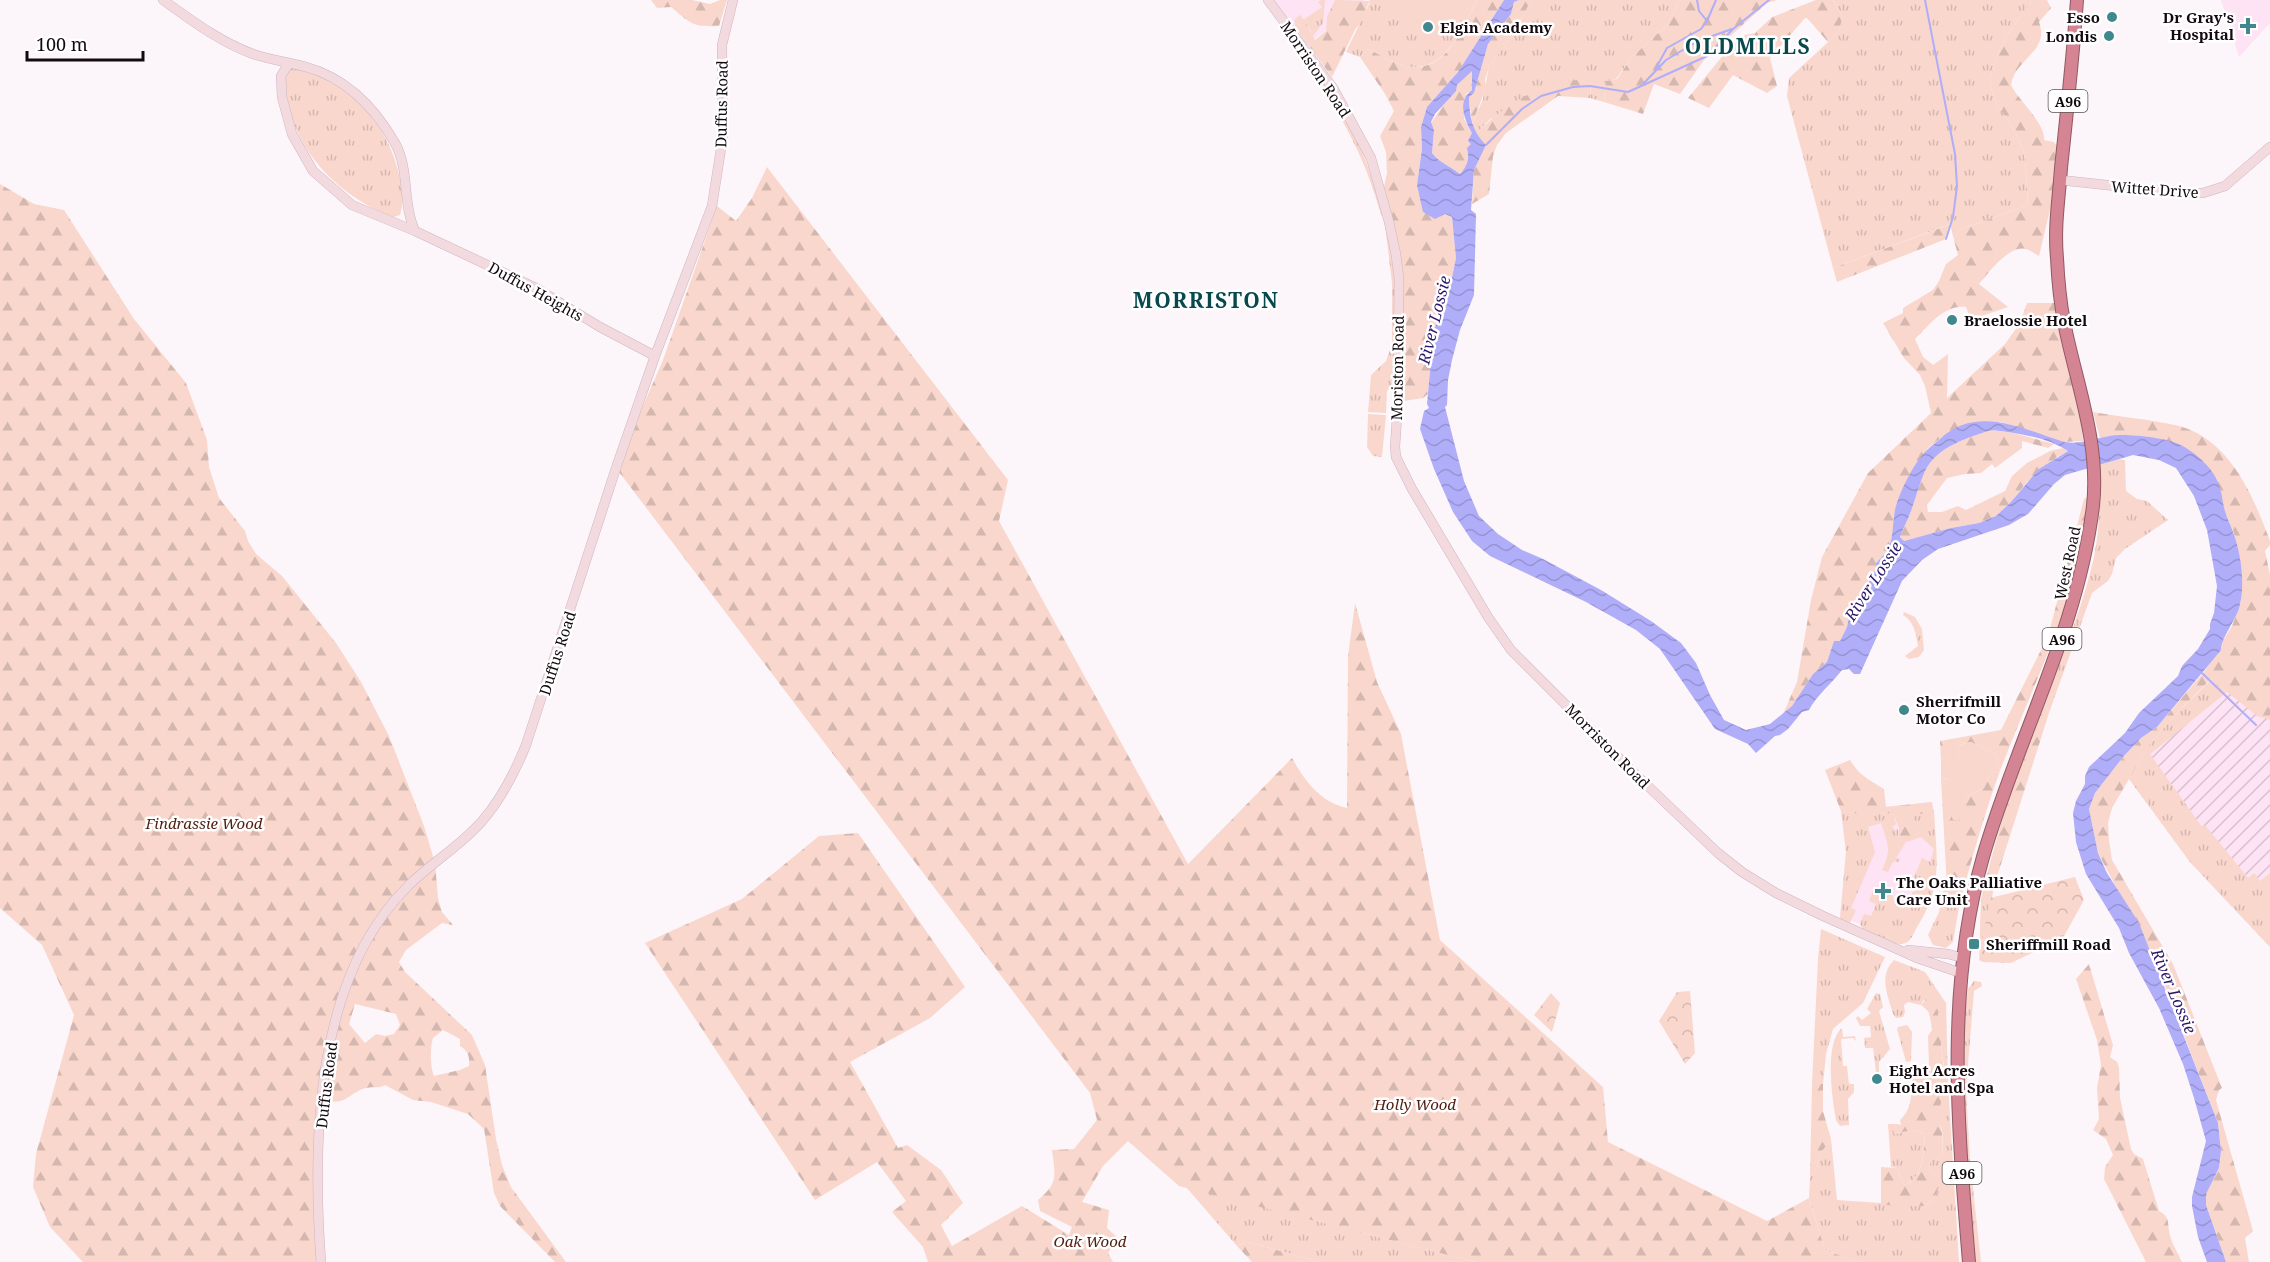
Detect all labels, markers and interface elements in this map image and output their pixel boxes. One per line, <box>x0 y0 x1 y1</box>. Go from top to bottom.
place label: Esso <box>2067 7 2100 27</box>
place label: Dr Gray's Hospital <box>2163 7 2235 44</box>
marker: Esso <box>2105 10 2119 24</box>
street label: Morriston Road <box>1276 17 1356 121</box>
place label: Elgin Academy <box>1440 17 1552 37</box>
marker: Dr Gray's Hospital <box>2239 17 2257 35</box>
marker: Elgin Academy <box>1421 20 1435 34</box>
scale bar <box>27 24 142 62</box>
place label: Londis <box>2046 26 2097 46</box>
marker: Londis <box>2102 29 2116 43</box>
text: 100 m <box>36 32 88 56</box>
district label: OLDMILLS <box>1685 32 1811 60</box>
street label: Duffus Road <box>710 60 732 148</box>
road number: A96 <box>2048 90 2088 112</box>
street label: Wittet Drive <box>2111 176 2199 202</box>
street label: Duffus Heights <box>485 257 587 325</box>
water label: River Lossie <box>1412 273 1456 367</box>
district label: MORRISTON <box>1133 286 1279 314</box>
place label: Braelossie Hotel <box>1964 310 2088 330</box>
marker: Braelossie Hotel <box>1945 313 1959 327</box>
street label: Moriston Road <box>1386 315 1408 421</box>
street label: West Road <box>2049 524 2085 602</box>
water label: River Lossie <box>1839 537 1907 626</box>
street label: Duffus Road <box>534 608 580 698</box>
road number: A96 <box>2042 628 2082 650</box>
place label: Sherrifmill Motor Co <box>1916 691 2002 728</box>
street label: Morriston Road <box>1561 699 1655 793</box>
marker: Sherrifmill Motor Co <box>1897 703 1911 717</box>
park label: Findrassie Wood <box>145 813 263 833</box>
place label: The Oaks Palliative Care Unit <box>1896 872 2042 909</box>
marker: The Oaks Palliative Care Unit <box>1874 882 1892 900</box>
place label: Sheriffmill Road <box>1986 934 2111 954</box>
marker: Sheriffmill Road <box>1967 937 1981 951</box>
water label: River Lossie <box>2146 944 2202 1037</box>
street label: Duffus Road <box>311 1040 341 1130</box>
place label: Eight Acres Hotel and Spa <box>1889 1060 1994 1097</box>
marker: Eight Acres Hotel and Spa <box>1870 1072 1884 1086</box>
park label: Holly Wood <box>1373 1094 1456 1114</box>
road number: A96 <box>1942 1162 1982 1184</box>
park label: Oak Wood <box>1054 1231 1127 1251</box>

